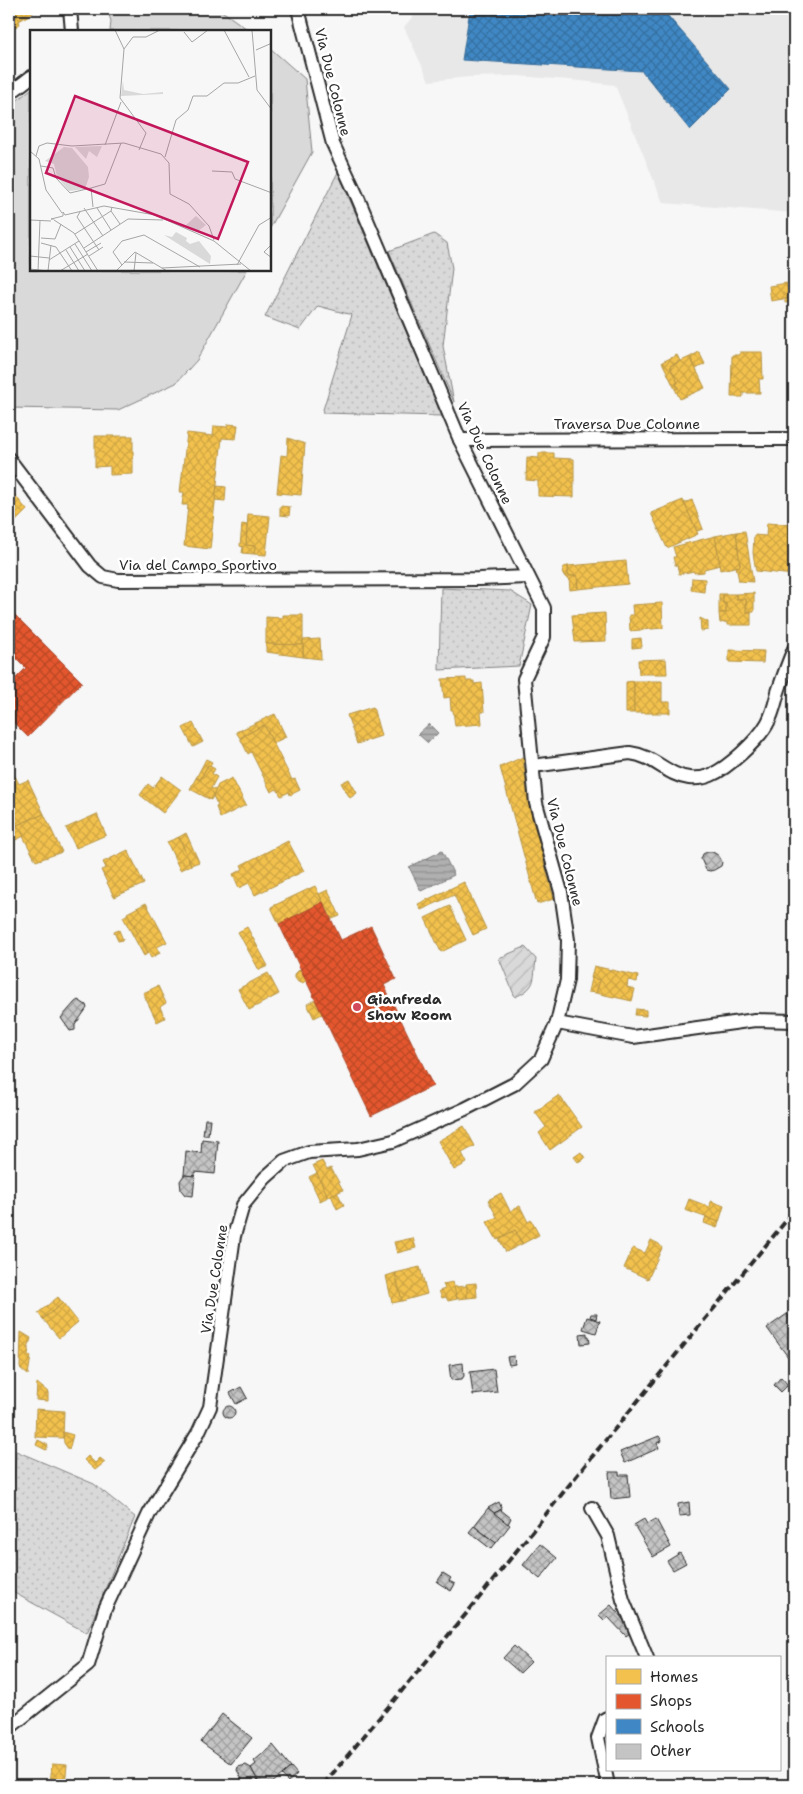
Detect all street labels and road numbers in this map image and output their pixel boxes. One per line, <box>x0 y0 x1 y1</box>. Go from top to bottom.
street label: Via Due Colonne <box>311 26 355 138</box>
street label: Via Due Colonne <box>453 399 517 507</box>
street label: Traversa Due Colonne <box>554 415 700 433</box>
street label: Via del Campo Sportivo <box>119 556 277 574</box>
street label: Via Due Colonne <box>543 796 587 908</box>
street label: Via Due Colonne <box>196 1223 232 1335</box>

